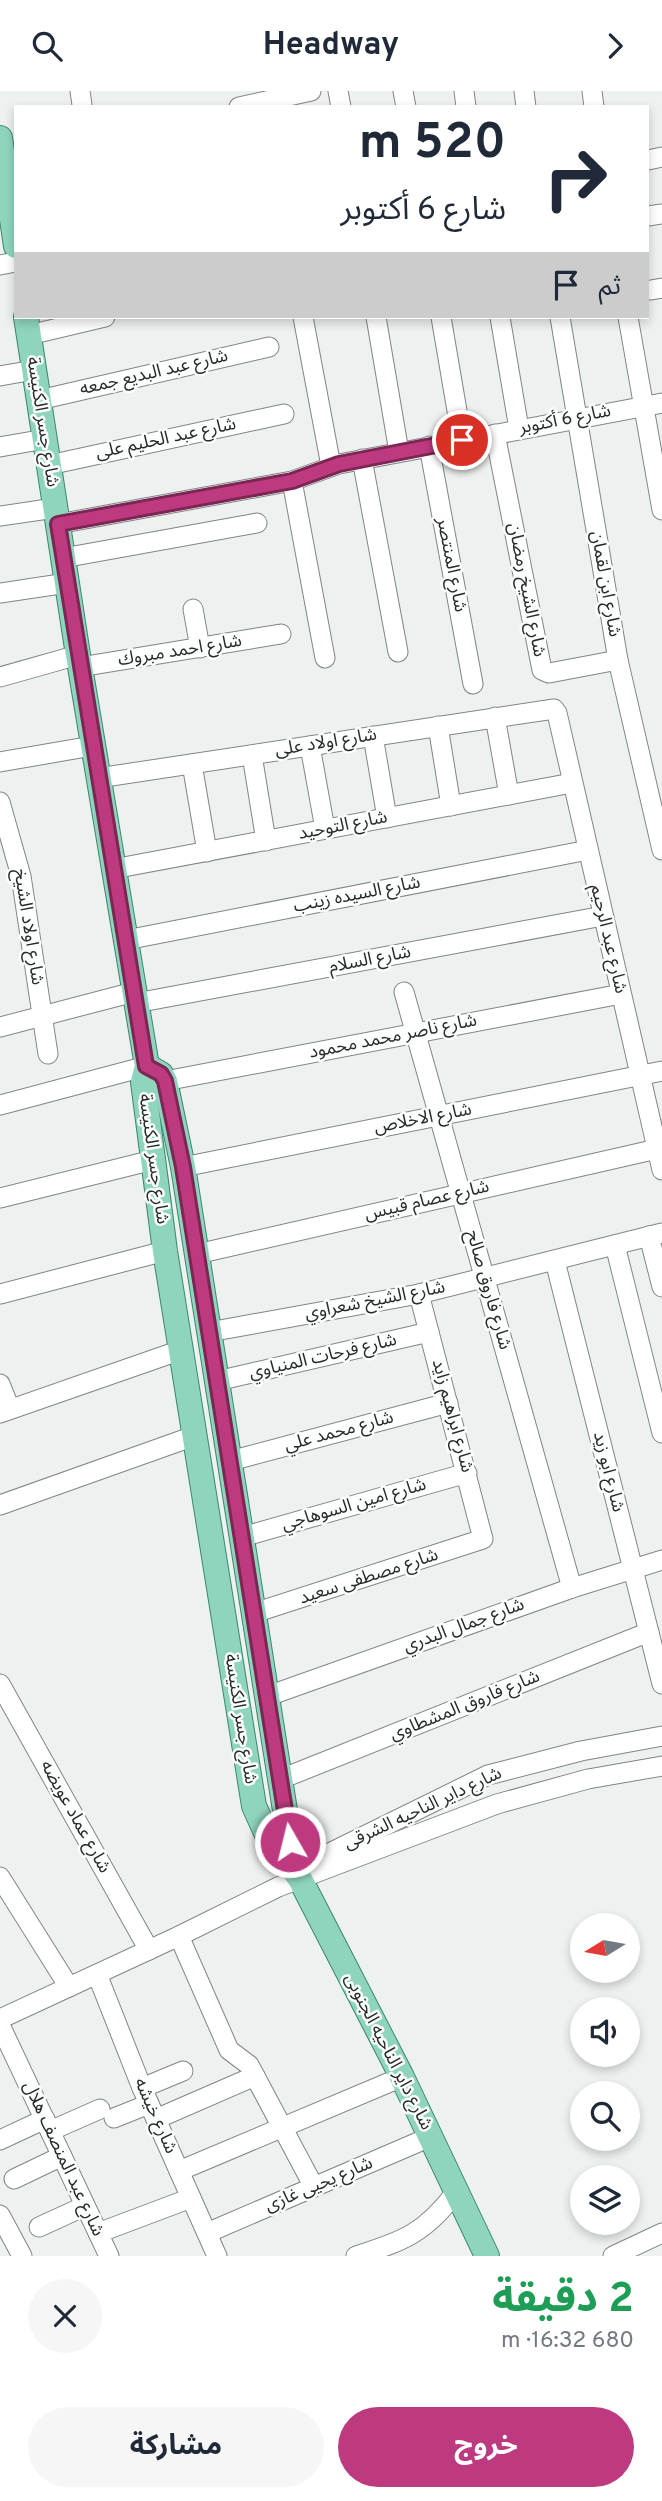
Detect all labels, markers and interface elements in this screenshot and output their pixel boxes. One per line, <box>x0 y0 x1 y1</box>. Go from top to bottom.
text: Headway <box>263 26 399 66</box>
icon: search <box>28 27 66 65</box>
icon: forward <box>596 27 634 65</box>
text: 520 m <box>359 114 506 176</box>
icon: right <box>530 133 621 224</box>
text: شارع 6 أكتوبر <box>340 191 506 231</box>
icon: arrive <box>547 266 585 304</box>
text: ثم <box>599 271 621 304</box>
street label: شارع عبد البديع جمعه <box>78 345 231 402</box>
street label: شارع جسر الكنيسة <box>19 355 64 489</box>
street label: شارع 6 أكتوبر <box>516 399 613 441</box>
pin <box>432 410 492 470</box>
street label: شارع عبد الحليم على <box>94 413 239 466</box>
icon: arrive <box>443 421 481 459</box>
street label: شارع المنتصر <box>429 515 471 614</box>
street label: شارع الشيخ رمضان <box>501 521 550 659</box>
street label: شارع ابن لقمان <box>583 529 626 639</box>
street label: شارع احمد مبروك <box>116 630 244 673</box>
street label: شارع اولاد على <box>274 724 379 763</box>
street label: شارع التوحيد <box>296 806 390 847</box>
street label: شارع اولاد الشيخ <box>6 867 49 987</box>
street label: شارع السيده زينب <box>292 871 423 920</box>
street label: شارع عبد الرحيم <box>583 882 632 996</box>
street label: شارع السلام <box>327 941 413 980</box>
street label: شارع ناصر محمد محمود <box>307 1009 479 1066</box>
street label: شارع جسر الكنيسة <box>131 1092 174 1226</box>
street label: شارع الاخلاص <box>372 1098 474 1141</box>
street label: شارع عصام قبيس <box>362 1175 492 1228</box>
street label: شارع فاروق صالح <box>459 1228 516 1353</box>
street label: شارع الشيخ شعراوي <box>303 1276 447 1327</box>
street label: شارع فرحات المنياوي <box>247 1329 399 1386</box>
street label: شارع ابراهيم زايد <box>425 1357 478 1475</box>
street label: شارع محمد علي <box>282 1406 396 1459</box>
street label: شارع ابو زيد <box>586 1429 629 1515</box>
street label: شارع امين السوهاجي <box>279 1473 429 1538</box>
street label: شارع مصطفى سعيد <box>297 1544 442 1611</box>
street label: شارع جمال البدري <box>400 1593 528 1660</box>
street label: شارع جسر الكنيسة <box>217 1652 262 1786</box>
street label: شارع فاروق المشطاوي <box>387 1665 544 1748</box>
street label: شارع عماد عويضه <box>34 1757 116 1878</box>
street label: شارع داير الناحيه الشرقى <box>340 1762 506 1857</box>
position arrow <box>253 1805 327 1879</box>
north arrow <box>570 1913 640 1983</box>
map controls <box>570 1913 640 2235</box>
street label: شارع داير الناحيه الجنوبى <box>338 1970 437 2135</box>
button: sound <box>570 1997 640 2067</box>
street label: شارع خيشه <box>127 2074 182 2158</box>
street label: شارع عبد المنصف هلال <box>16 2078 109 2241</box>
button: search <box>570 2081 640 2151</box>
street label: شارع يحيى غازى <box>262 2152 377 2219</box>
button: layers <box>570 2165 640 2235</box>
text: 2 دقيقة <box>492 2274 634 2327</box>
button: close <box>28 2279 102 2353</box>
text: 680 m · 16:32 <box>501 2327 634 2356</box>
button: مشاركة <box>28 2407 324 2487</box>
button: خروج <box>338 2407 634 2487</box>

